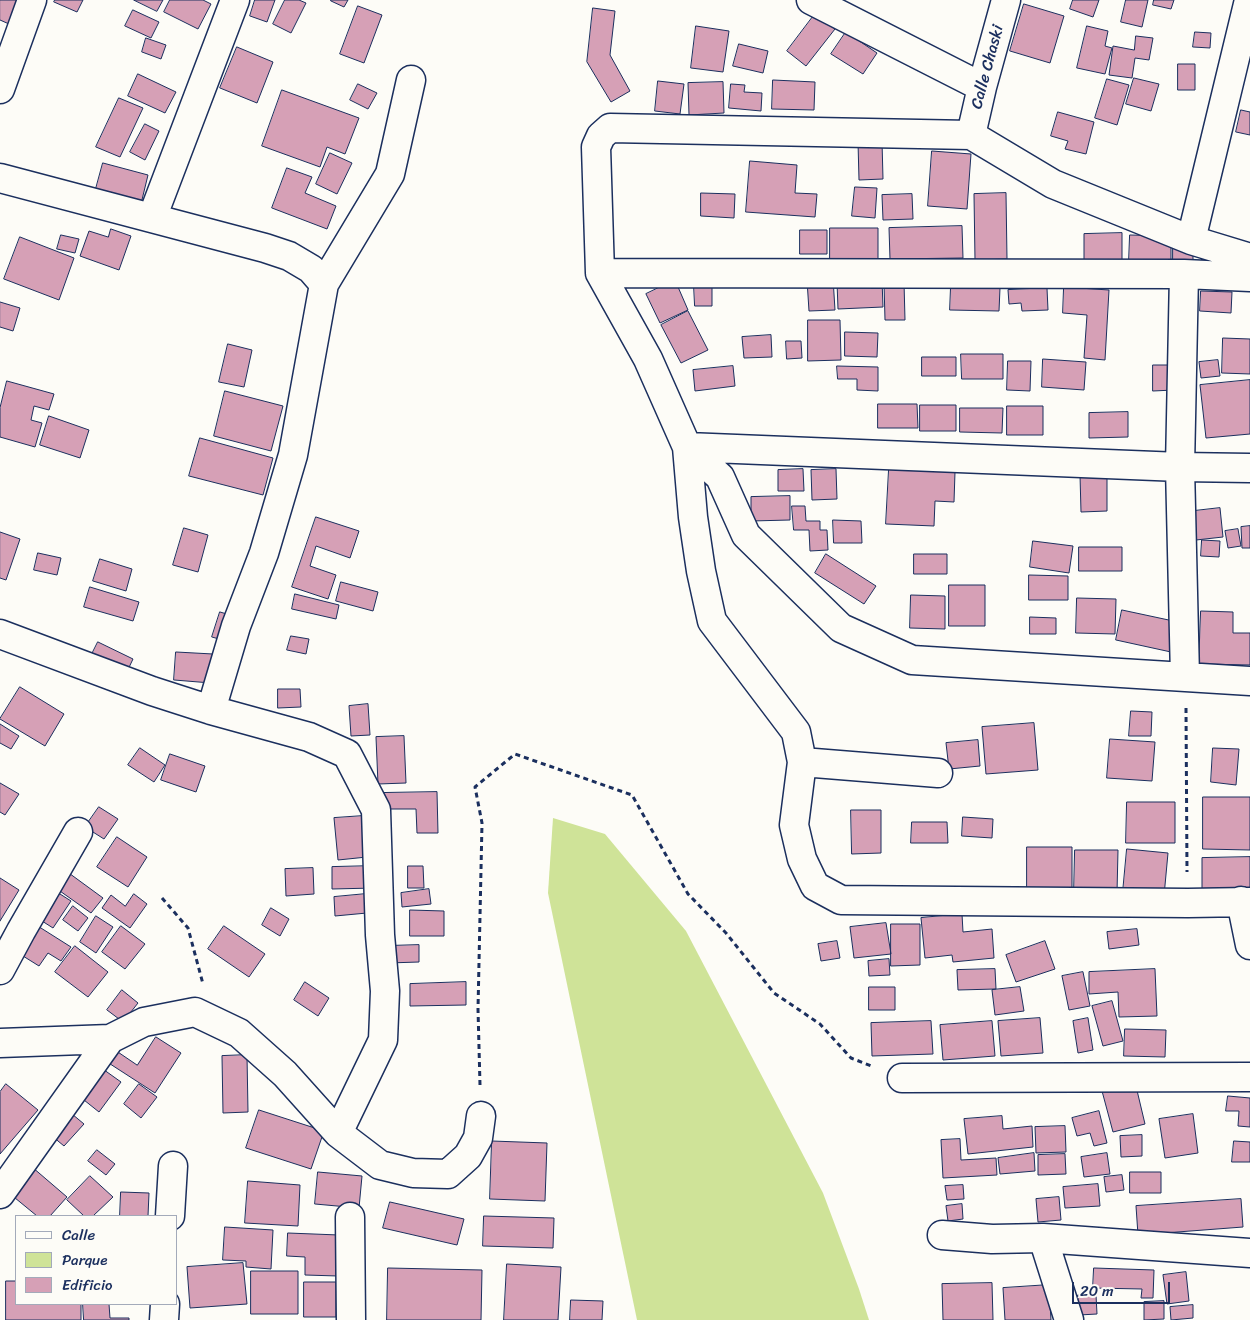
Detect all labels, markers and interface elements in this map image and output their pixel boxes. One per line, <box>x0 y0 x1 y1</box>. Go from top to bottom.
street label: Calle Chaski <box>968 23 1008 111</box>
legend <box>15 1215 178 1305</box>
text: Calle <box>62 1222 95 1248</box>
text: Parque <box>62 1247 107 1273</box>
text: Edificio <box>62 1272 113 1298</box>
scale bar <box>1075 1272 1172 1304</box>
text: 20 m <box>1080 1278 1114 1304</box>

